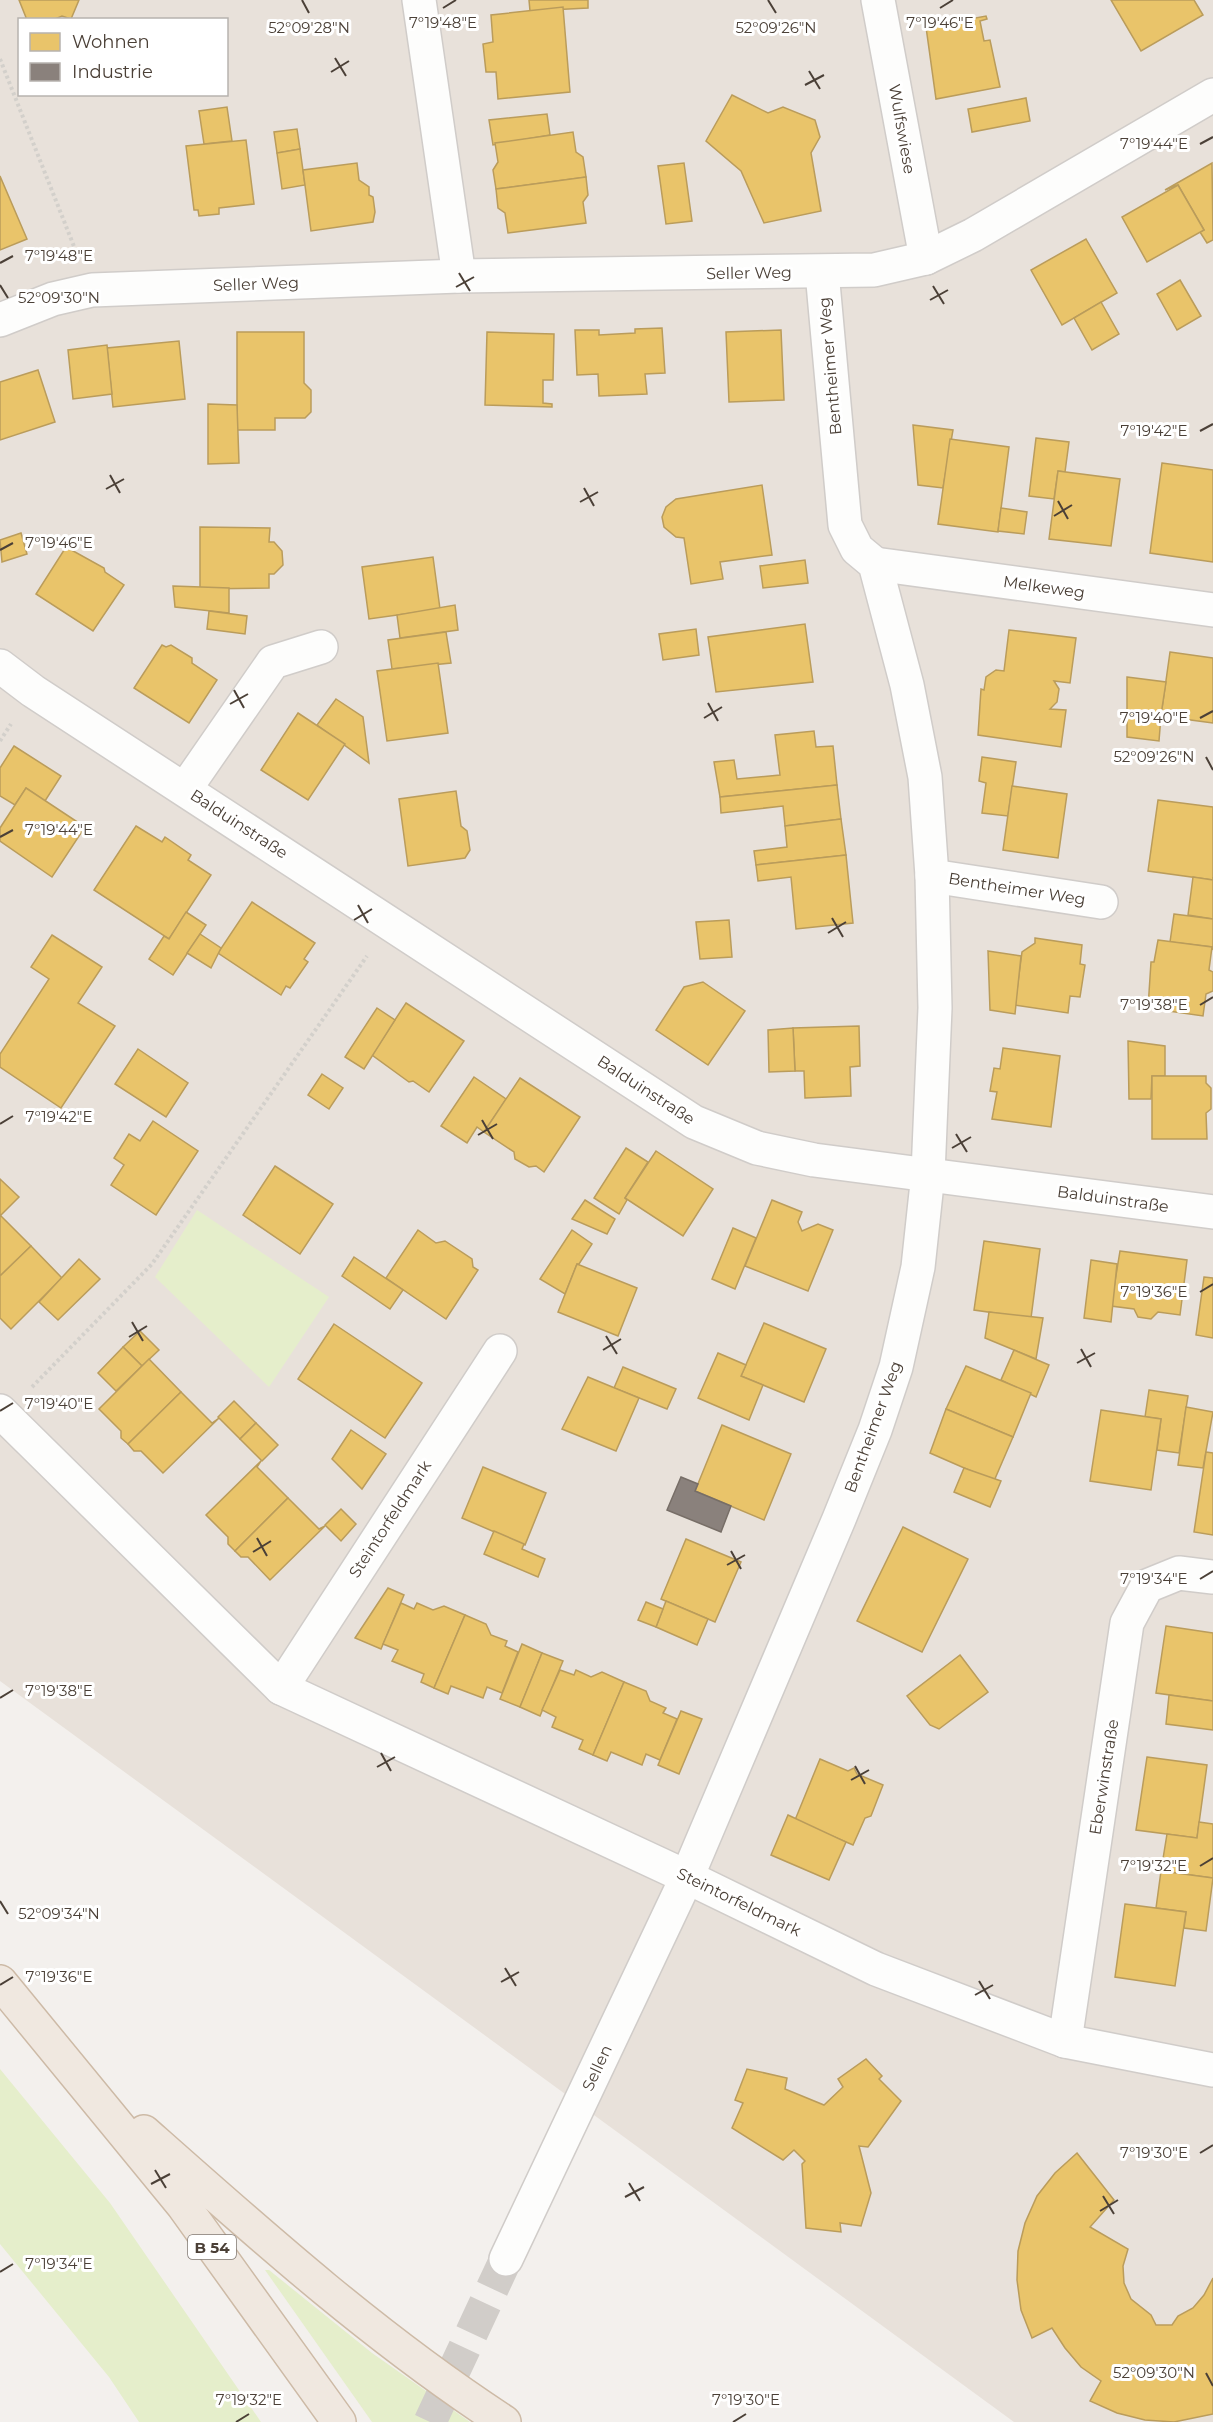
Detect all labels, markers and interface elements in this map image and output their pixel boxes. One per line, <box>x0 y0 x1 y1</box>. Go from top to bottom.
text: 7°19'48"E <box>409 13 477 32</box>
text: 7°19'46"E <box>906 13 974 32</box>
legend <box>18 18 228 96</box>
text: 52°09'28"N <box>268 18 350 37</box>
text: 52°09'26"N <box>735 18 817 37</box>
text: Wohnen <box>72 31 150 53</box>
text: Industrie <box>72 61 153 83</box>
street label: Wulfswiese <box>885 83 919 175</box>
text: 7°19'44"E <box>1120 134 1188 153</box>
text: 7°19'48"E <box>25 246 93 265</box>
street label: Seller Weg <box>706 263 792 283</box>
street label: Seller Weg <box>213 273 299 295</box>
text: 52°09'30"N <box>18 288 100 307</box>
street label: Bentheimer Weg <box>814 296 846 436</box>
text: 7°19'42"E <box>1121 421 1187 440</box>
text: 7°19'46"E <box>25 533 93 552</box>
street label: Melkeweg <box>1002 572 1086 602</box>
text: 7°19'40"E <box>1120 708 1188 727</box>
text: 52°09'26"N <box>1113 747 1195 766</box>
street label: Balduinstraße <box>187 785 291 863</box>
text: 7°19'44"E <box>25 820 93 839</box>
street label: Bentheimer Weg <box>947 869 1087 909</box>
text: 7°19'38"E <box>1120 995 1188 1014</box>
street label: Balduinstraße <box>594 1051 698 1129</box>
text: 7°19'42"E <box>26 1107 92 1126</box>
street label: Balduinstraße <box>1056 1182 1170 1216</box>
text: 7°19'36"E <box>1121 1282 1187 1301</box>
street label: Bentheimer Weg <box>840 1359 906 1495</box>
text: 7°19'40"E <box>25 1394 93 1413</box>
street label: Steintorfeldmark <box>345 1457 435 1581</box>
text: 7°19'34"E <box>1120 1569 1188 1588</box>
text: 7°19'38"E <box>25 1681 93 1700</box>
street label: Eberwinstraße <box>1085 1718 1123 1836</box>
text: 7°19'32"E <box>1121 1856 1187 1875</box>
street label: Steintorfeldmark <box>674 1864 805 1940</box>
text: 52°09'34"N <box>18 1904 100 1923</box>
text: 7°19'36"E <box>26 1967 92 1986</box>
street label: Sellen <box>578 2042 616 2094</box>
text: 7°19'30"E <box>1120 2143 1188 2162</box>
road number: B 54 <box>188 2235 236 2259</box>
text: 7°19'34"E <box>25 2254 93 2273</box>
text: 52°09'30"N <box>1113 2363 1195 2382</box>
text: 7°19'32"E <box>216 2390 282 2409</box>
text: 7°19'30"E <box>712 2390 780 2409</box>

